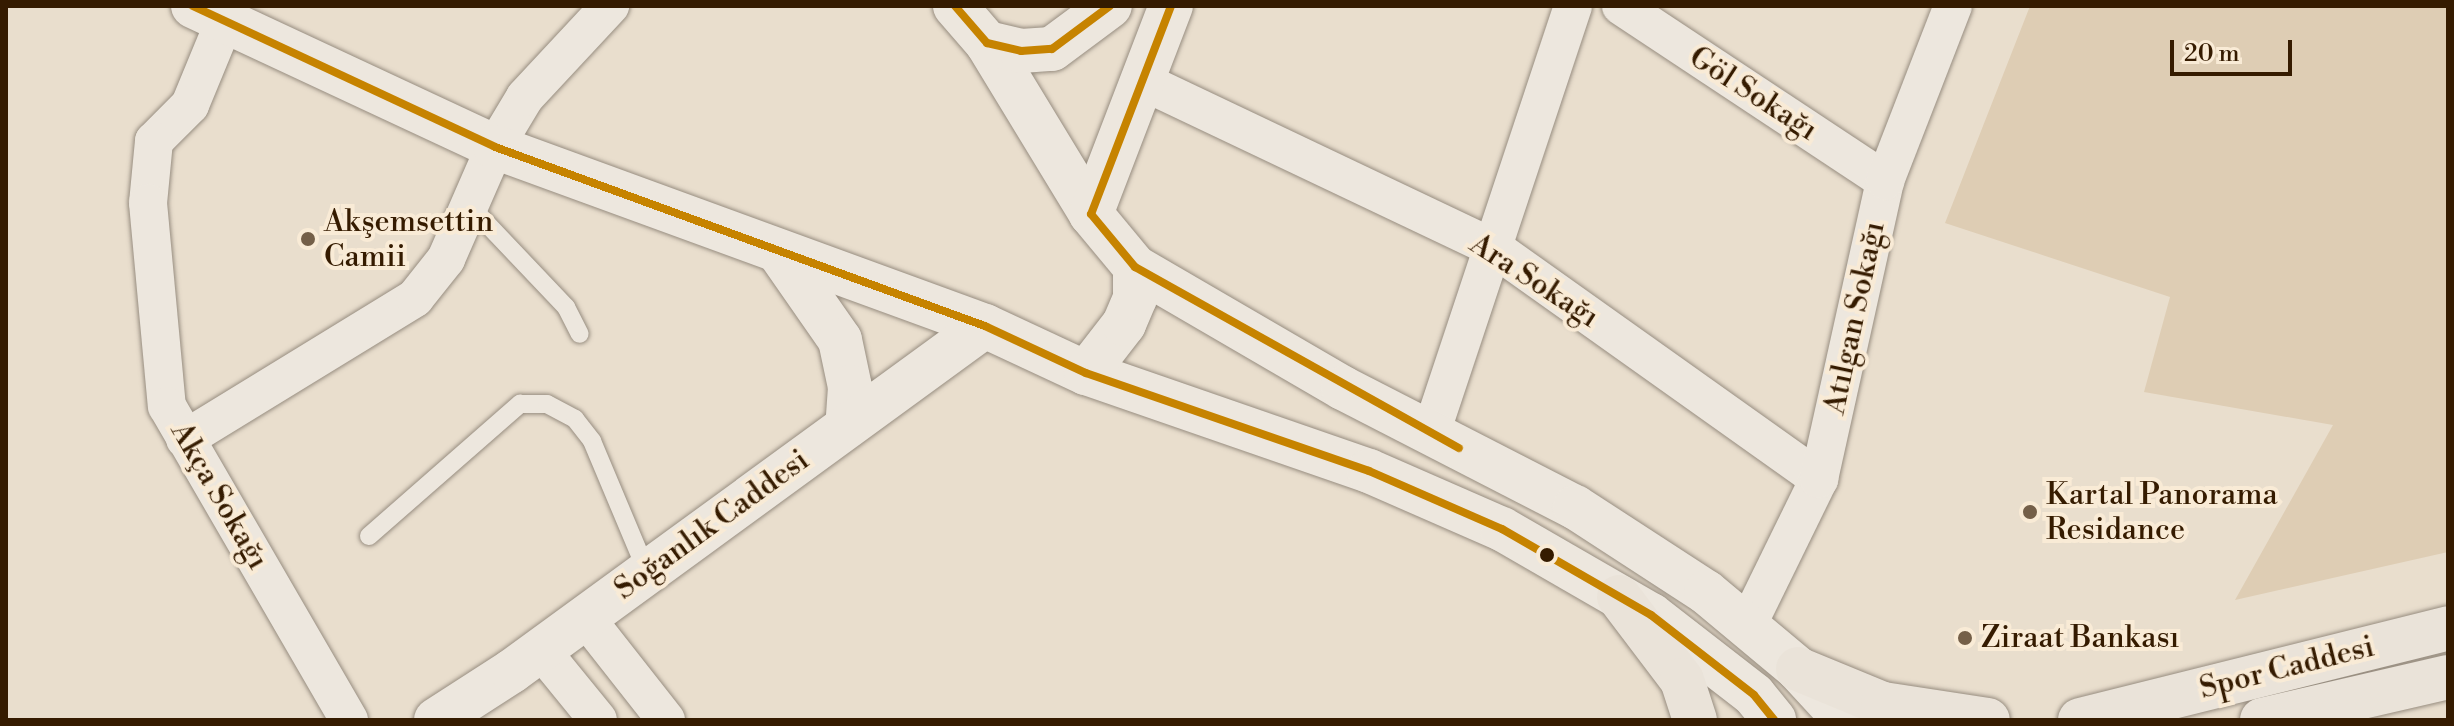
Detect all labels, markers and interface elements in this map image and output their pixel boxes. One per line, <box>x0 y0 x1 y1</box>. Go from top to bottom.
scale bar <box>2174 24 2296 74</box>
street label: Göl Sokağı <box>1682 39 1824 149</box>
text: 20 m <box>2184 39 2240 69</box>
place label: Akşemsettin Camii <box>324 204 493 274</box>
street label: Atılgan Sokağı <box>1817 218 1893 418</box>
street label: Ara Sokağı <box>1463 226 1605 336</box>
marker: Akşemsettin Camii <box>299 230 317 248</box>
street label: Akça Sokağı <box>163 416 275 576</box>
street label: Soğanlık Caddesi <box>608 442 816 608</box>
place label: Kartal Panorama Residance <box>2046 477 2278 548</box>
marker: Kartal Panorama Residance <box>2021 503 2039 521</box>
unlabelled marker <box>1539 547 1555 563</box>
place label: Ziraat Bankası <box>1981 620 2179 656</box>
marker: Ziraat Bankası <box>1956 629 1974 647</box>
street label: Spor Caddesi <box>2196 629 2378 707</box>

